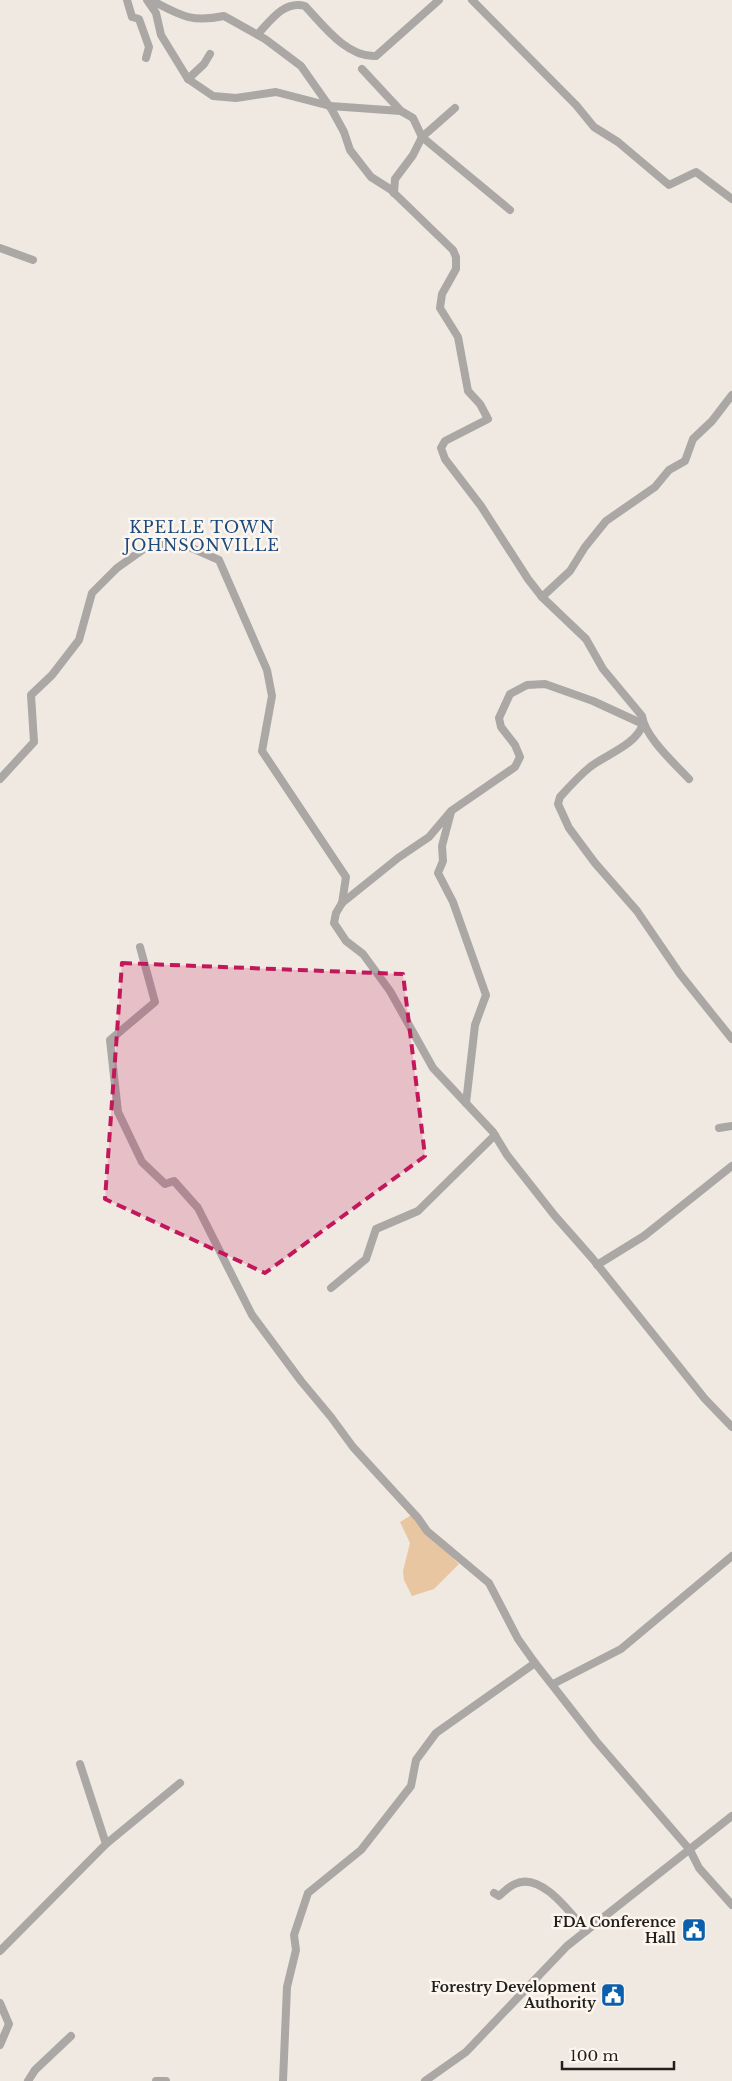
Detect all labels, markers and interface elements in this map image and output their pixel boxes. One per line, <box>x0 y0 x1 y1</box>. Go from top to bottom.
district label: KPELLE TOWN JOHNSONVILLE <box>122 517 280 555</box>
place label: FDA Conference Hall <box>553 1913 676 1947</box>
public building icon: FDA Conference Hall <box>681 1917 707 1943</box>
place label: Forestry Development Authority <box>431 1978 597 2012</box>
public building icon: Forestry Development Authority <box>600 1982 626 2008</box>
scale bar <box>562 2038 674 2070</box>
text: 100 m <box>570 2046 619 2065</box>

